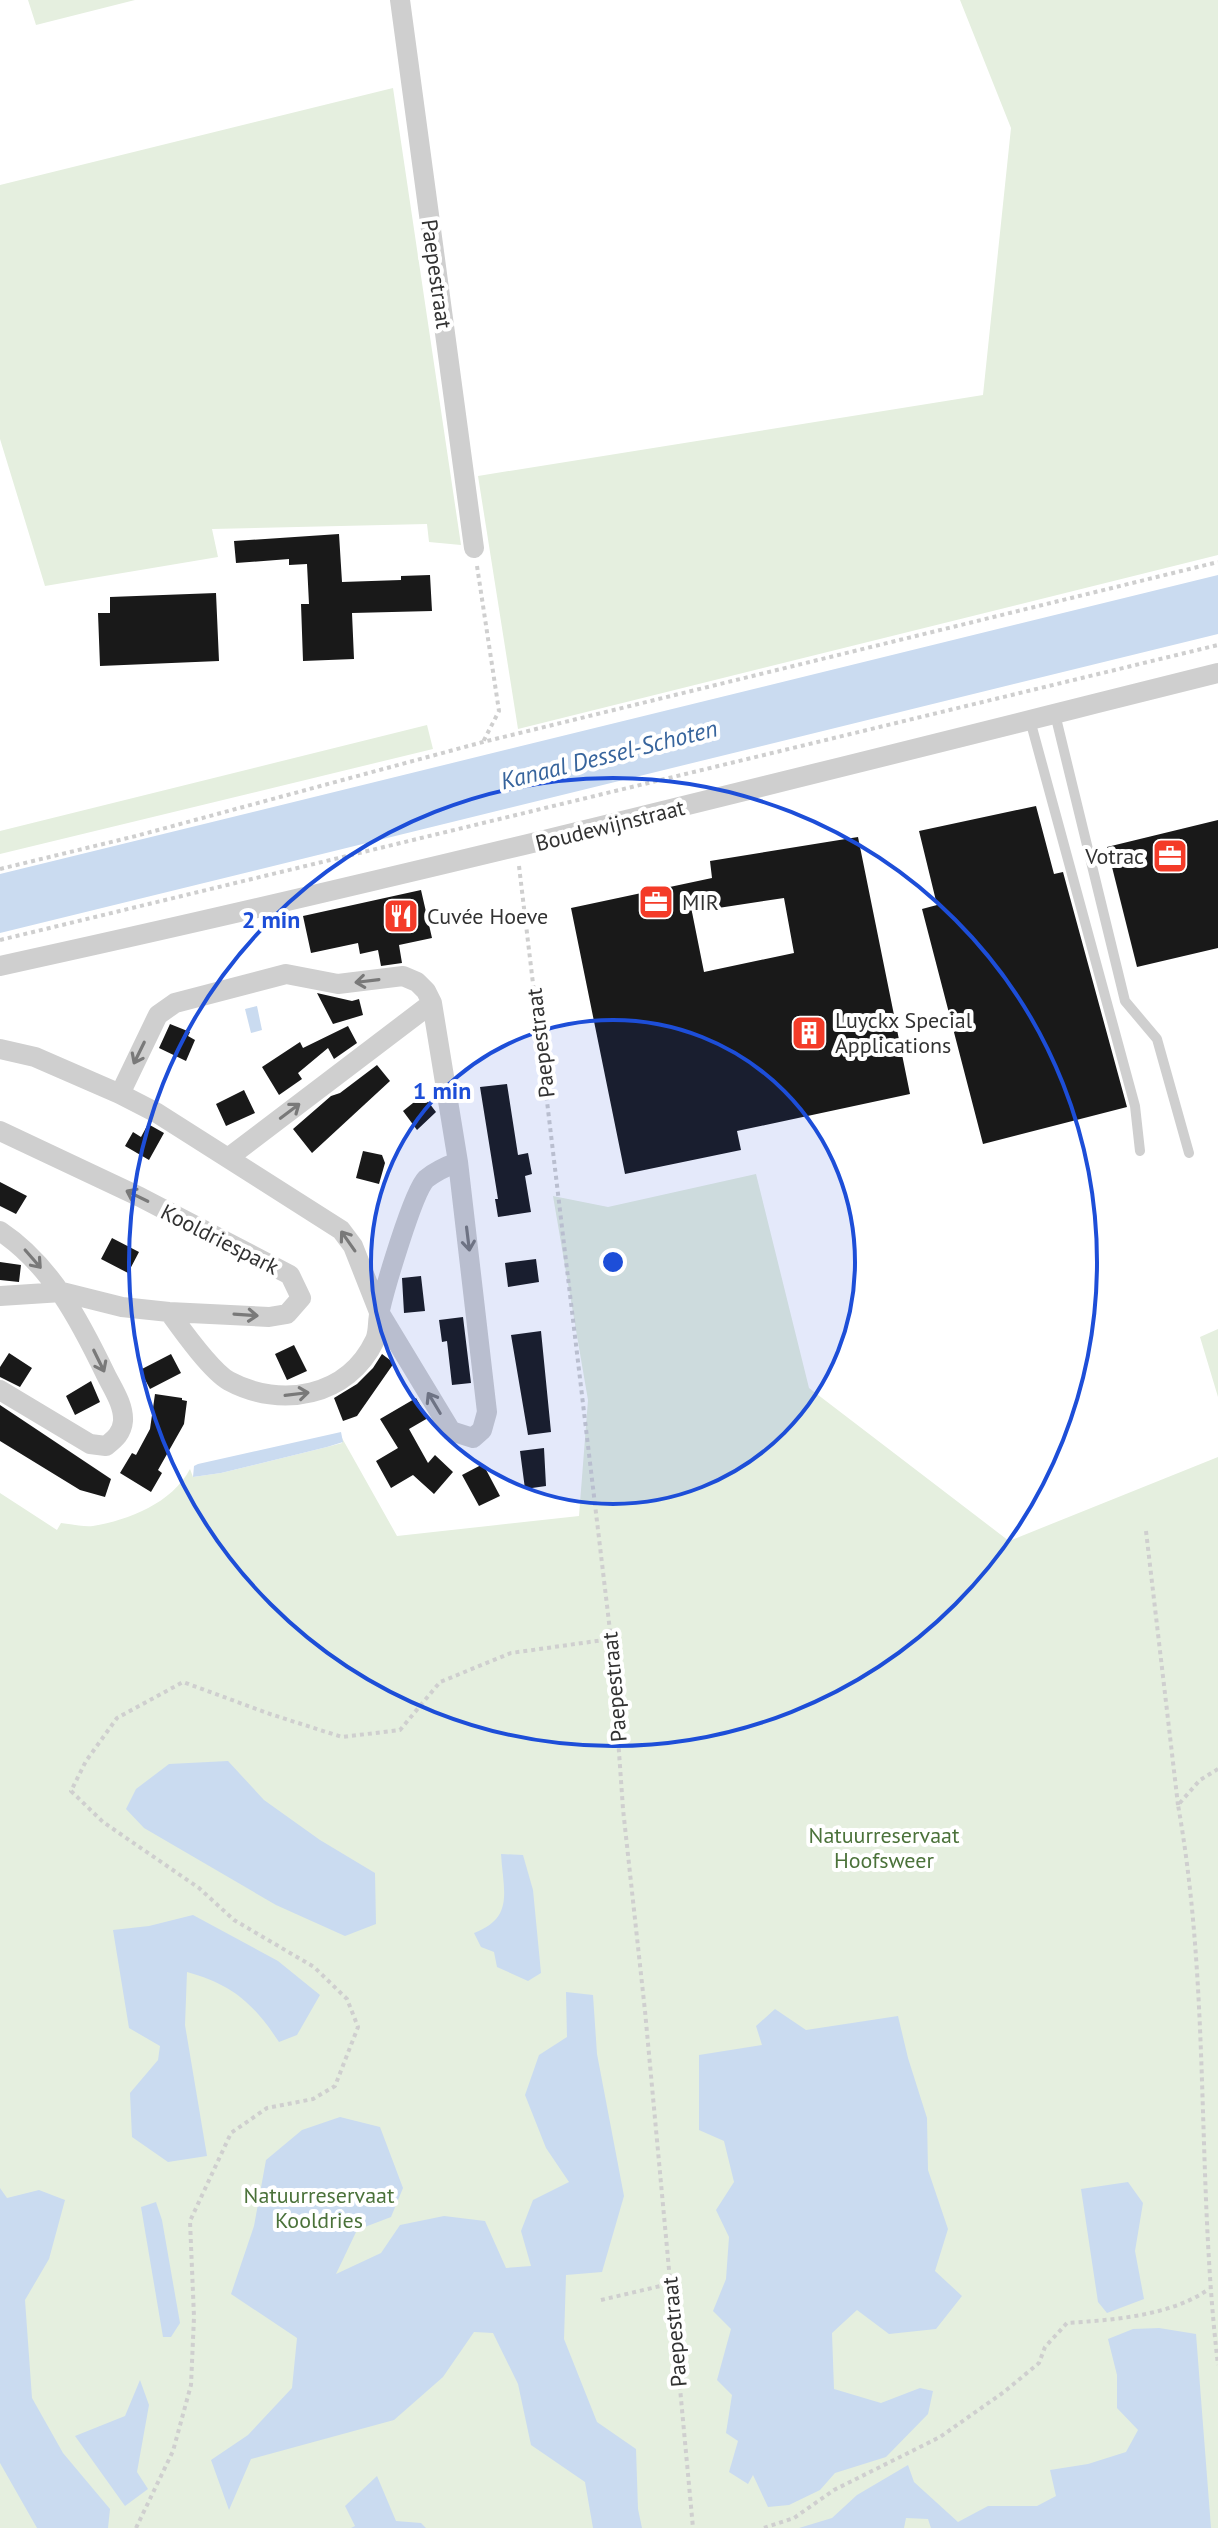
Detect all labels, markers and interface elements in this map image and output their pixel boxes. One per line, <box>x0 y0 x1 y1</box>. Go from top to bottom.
street label: Paepestraat <box>415 217 459 331</box>
water label: Kanaal Dessel-Schoten <box>497 713 721 796</box>
street label: Boudewijnstraat <box>533 793 688 857</box>
office icon: Votrac <box>1151 837 1189 875</box>
place label: Votrac <box>1084 842 1144 870</box>
office icon: MIR <box>637 883 675 921</box>
place label: MIR <box>682 888 719 916</box>
restaurant icon: Cuvée Hoeve <box>382 897 420 935</box>
place label: Cuvée Hoeve <box>427 902 548 930</box>
text: 2 min <box>242 904 300 935</box>
one-way arrow <box>354 973 381 988</box>
street label: Paepestraat <box>519 986 561 1099</box>
place label: Luyckx Special Applications <box>835 1006 973 1059</box>
building icon: Luyckx Special Applications <box>790 1014 828 1052</box>
one-way arrow <box>131 1041 147 1065</box>
text: 1 min <box>413 1075 471 1106</box>
one-way arrow <box>279 1102 300 1119</box>
one-way arrow <box>126 1188 150 1203</box>
street label: Kooldriespark <box>156 1197 284 1281</box>
one-way arrow <box>460 1225 475 1252</box>
one-way arrow <box>340 1230 356 1252</box>
centre of rings <box>599 1248 627 1276</box>
one-way arrow <box>24 1249 42 1269</box>
one-way arrow <box>233 1308 259 1323</box>
one-way arrow <box>92 1349 107 1373</box>
one-way arrow <box>283 1386 309 1401</box>
one-way arrow <box>426 1392 442 1415</box>
street label: Paepestraat <box>595 1630 633 1743</box>
park label: Natuurreservaat Hoofsweer <box>809 1821 960 1874</box>
park label: Natuurreservaat Kooldries <box>244 2181 395 2234</box>
street label: Paepestraat <box>655 2275 693 2388</box>

